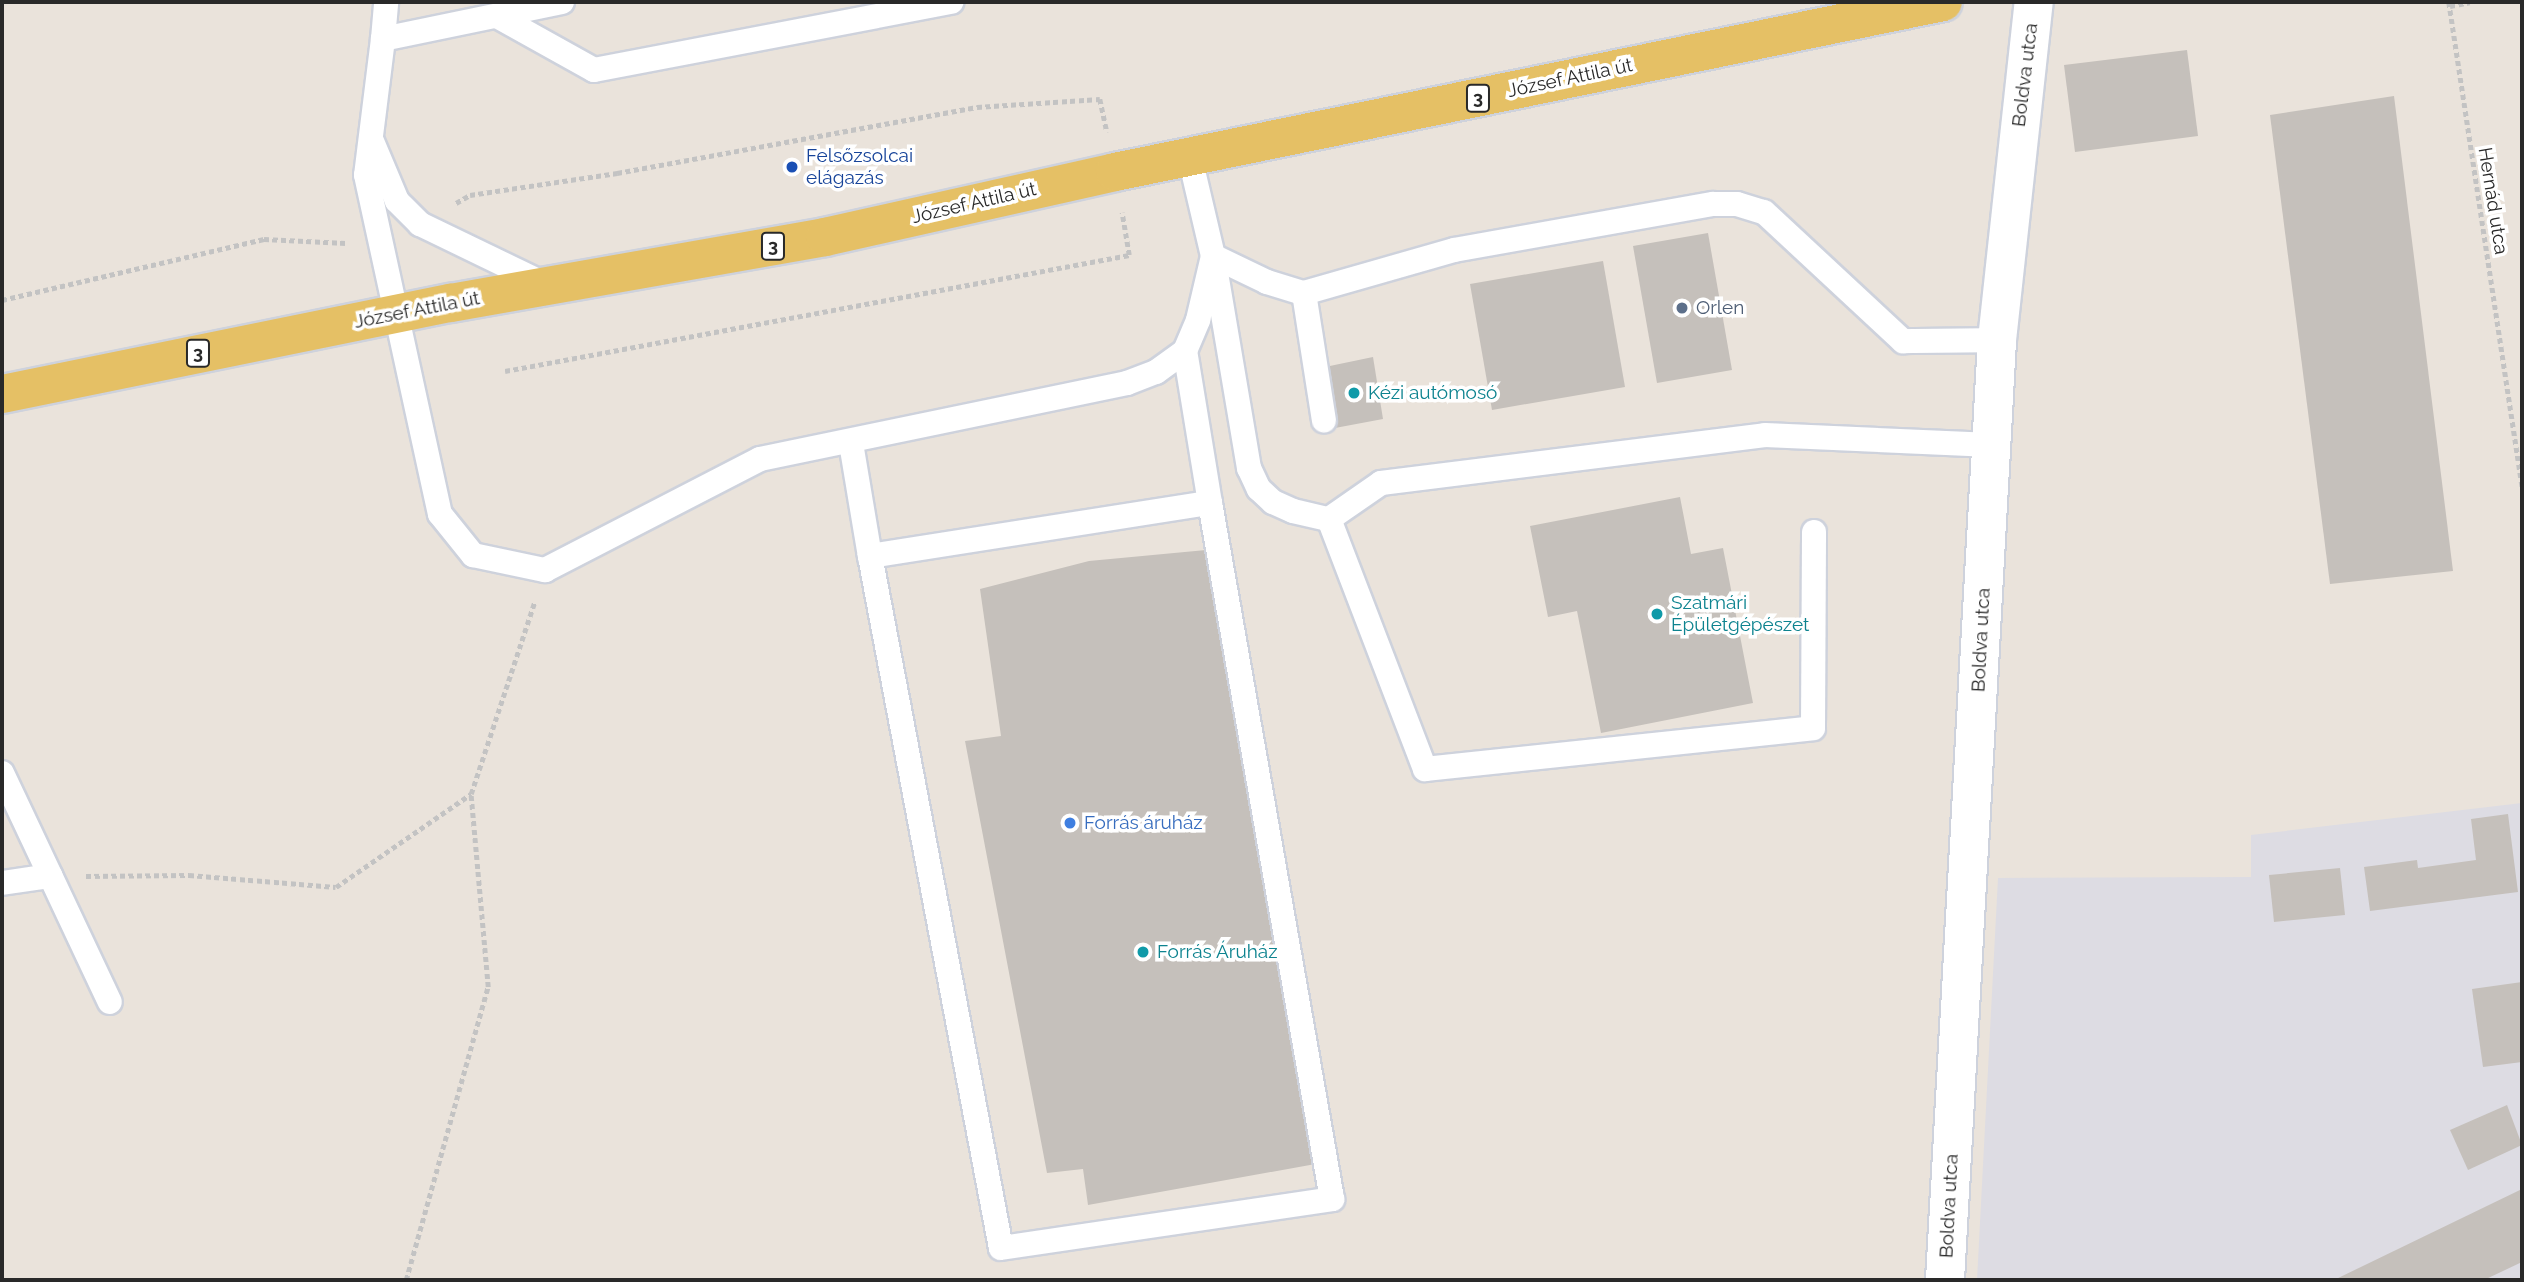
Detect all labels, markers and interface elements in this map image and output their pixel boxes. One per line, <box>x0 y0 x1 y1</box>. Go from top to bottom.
street label: Boldva utca <box>2007 22 2043 128</box>
street label: József Attila út <box>1505 54 1635 102</box>
road number: 3 <box>1466 84 1490 113</box>
place label: Felsőzsolcai elágazás <box>806 145 913 189</box>
street label: Hernád utca <box>2473 146 2513 256</box>
marker: Felsőzsolcai elágazás <box>784 159 800 175</box>
street label: József Attila út <box>909 177 1039 229</box>
road number: 3 <box>761 232 785 260</box>
street label: József Attila út <box>352 287 482 333</box>
place label: Orlen <box>1696 297 1744 319</box>
marker: Orlen <box>1674 300 1690 316</box>
road number: 3 <box>186 338 210 368</box>
place label: Kézi autómosó <box>1368 382 1497 404</box>
marker: Kézi autómosó <box>1346 385 1362 401</box>
street label: Boldva utca <box>1967 587 1995 693</box>
place label: Szatmári Épületgépészet <box>1671 592 1809 636</box>
marker: Szatmári Épületgépészet <box>1649 606 1665 622</box>
place label: Forrás áruház <box>1084 812 1203 834</box>
marker: Forrás áruház <box>1062 815 1078 831</box>
place label: Forrás Áruház <box>1157 941 1278 963</box>
marker: Forrás Áruház <box>1135 944 1151 960</box>
street label: Boldva utca <box>1935 1153 1963 1259</box>

